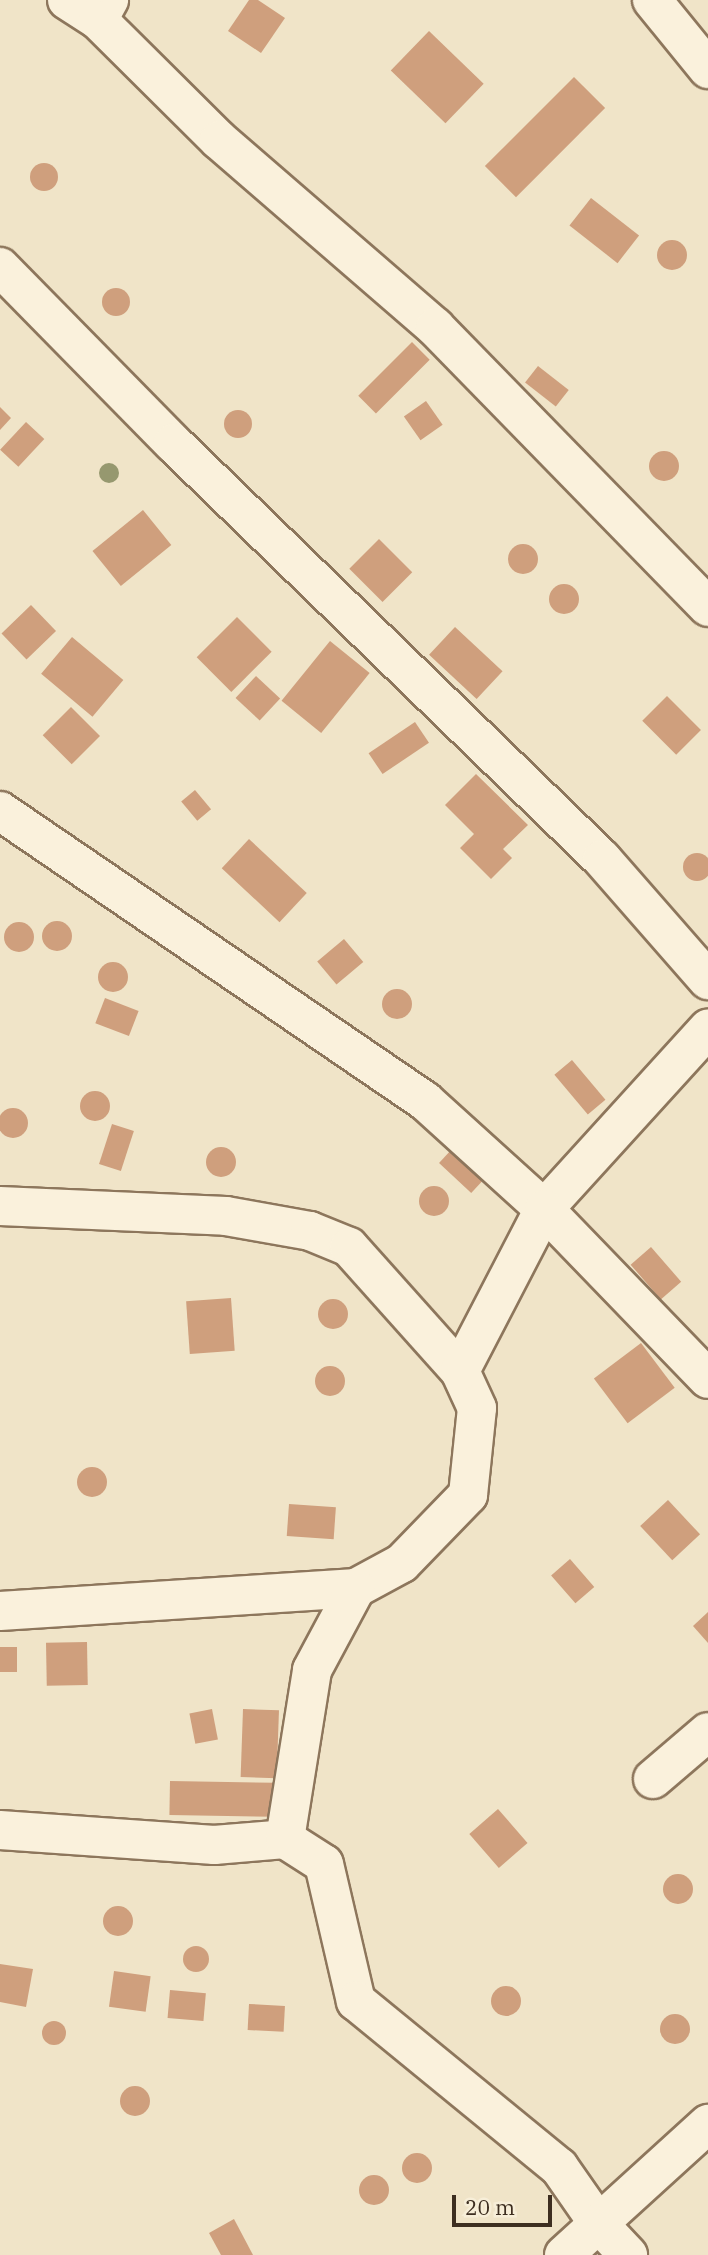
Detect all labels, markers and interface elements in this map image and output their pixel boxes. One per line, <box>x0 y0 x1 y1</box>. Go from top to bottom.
scale bar <box>456 2182 556 2226</box>
text: 20 m <box>465 2193 515 2221</box>

